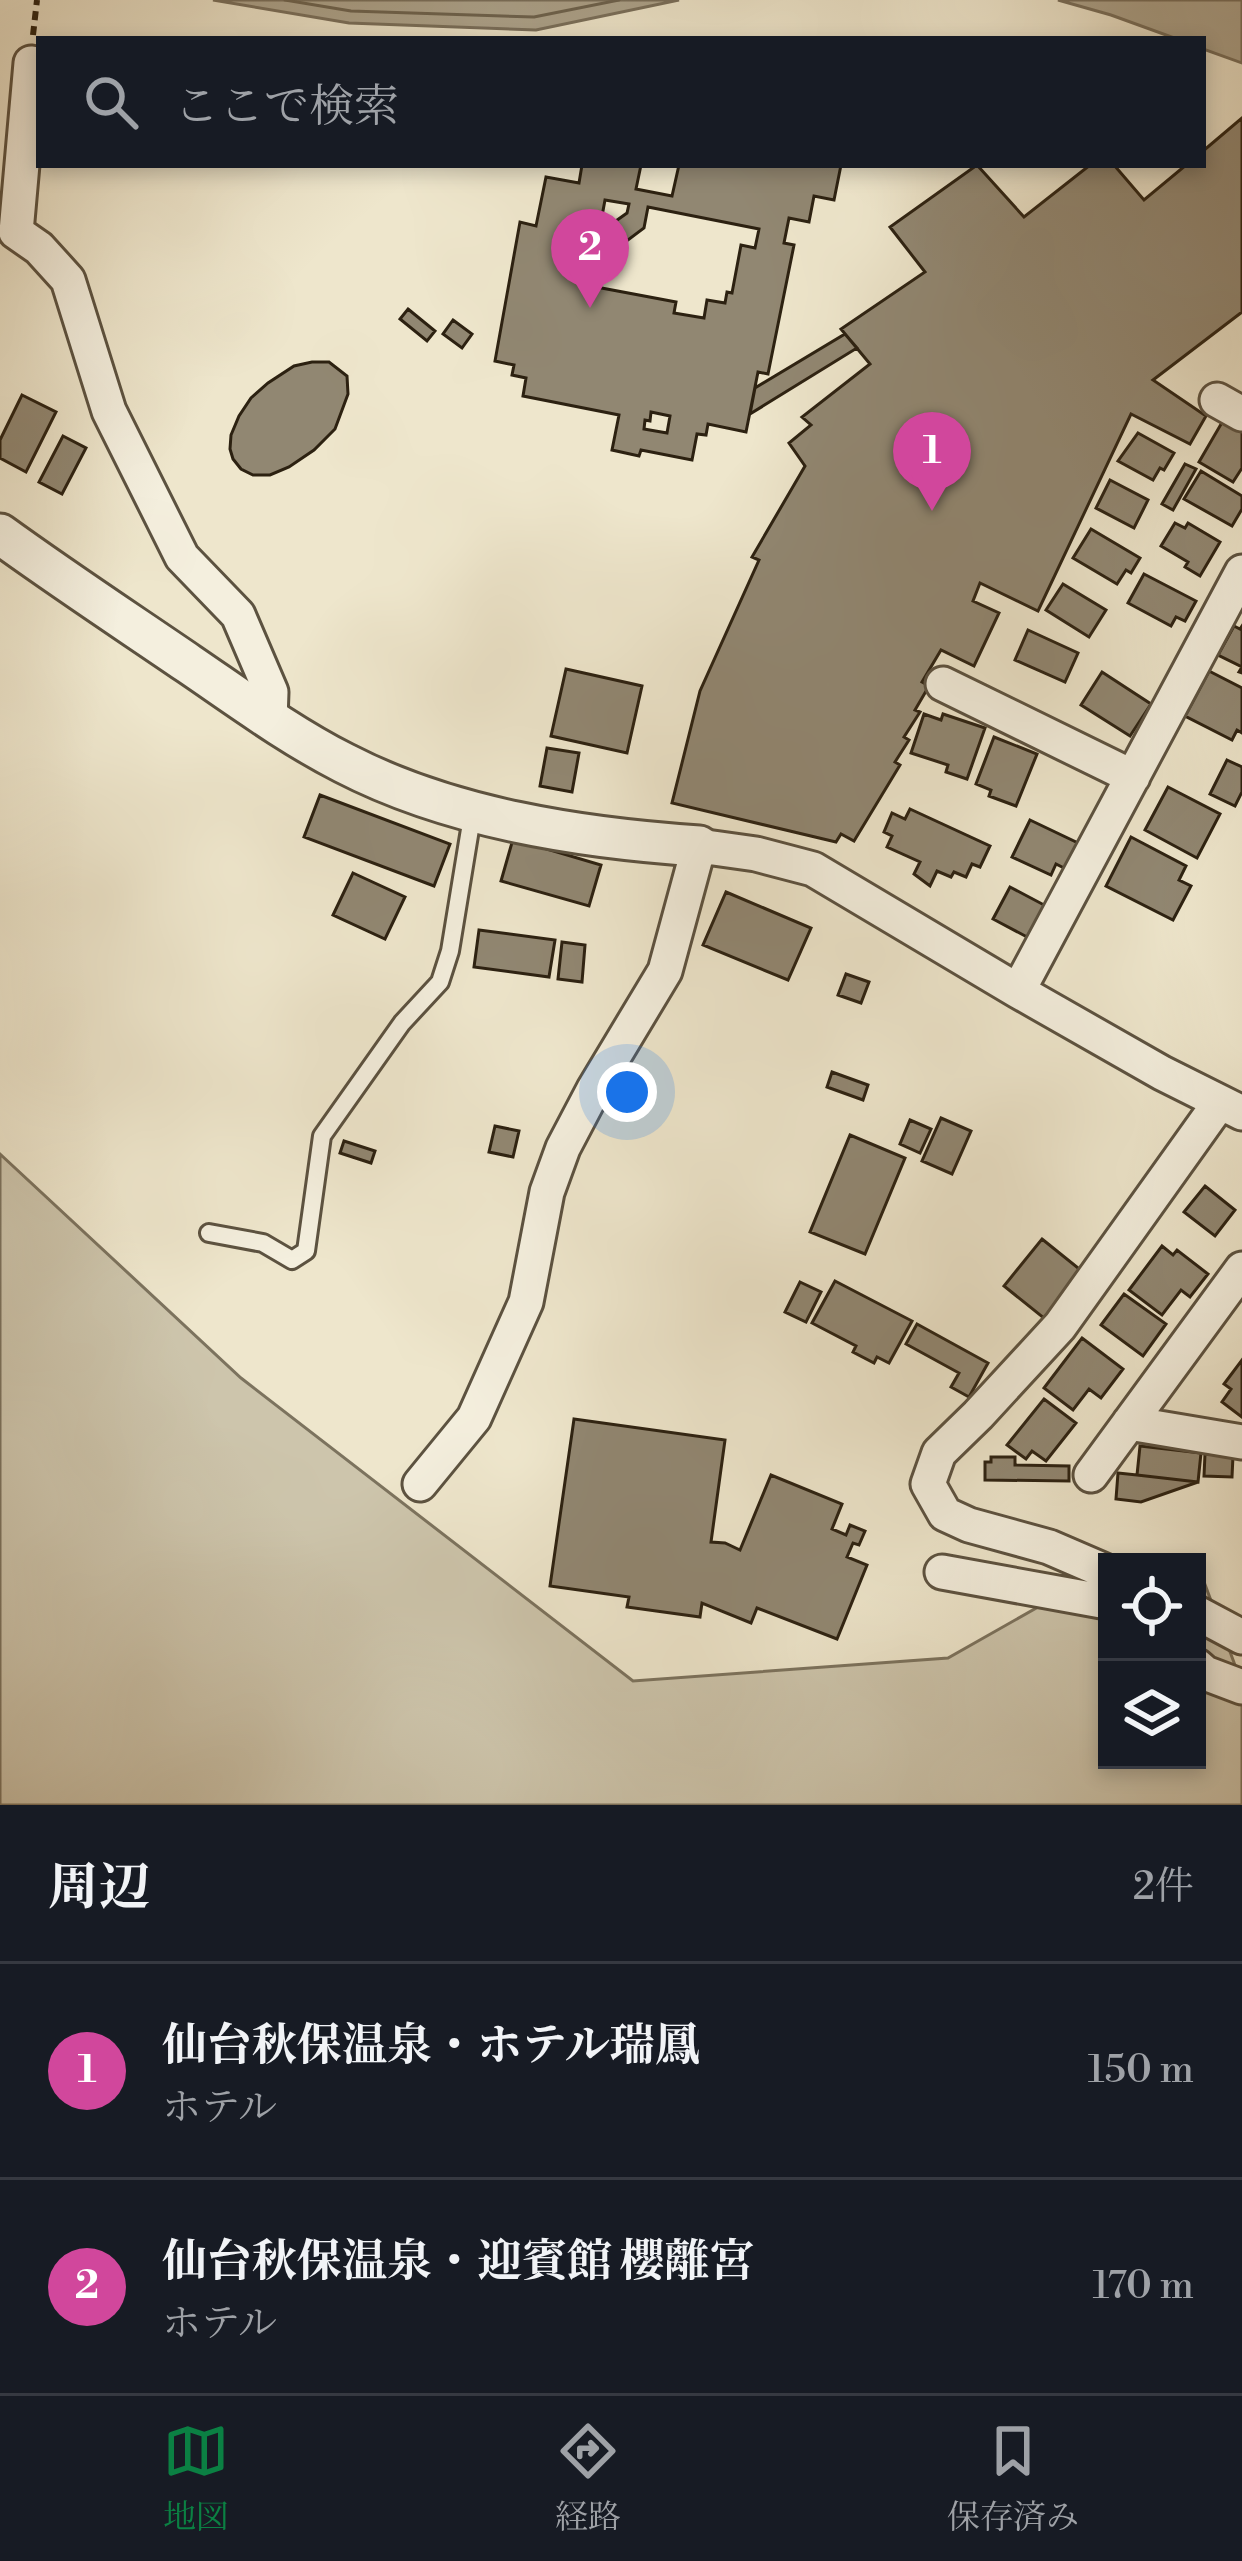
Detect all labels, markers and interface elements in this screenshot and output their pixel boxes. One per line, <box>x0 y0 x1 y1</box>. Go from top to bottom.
search box <box>36 36 1206 168</box>
icon: search <box>78 69 144 135</box>
text: ここで検索 <box>174 79 399 136</box>
pin: 2 <box>551 209 629 308</box>
pin: 1 <box>893 412 971 511</box>
your location <box>597 1062 657 1122</box>
map controls <box>1098 1553 1206 1769</box>
button: locate <box>1098 1553 1206 1661</box>
button: layers <box>1098 1661 1206 1769</box>
text: 周辺 <box>48 1857 150 1921</box>
text: 2件 <box>1133 1863 1194 1912</box>
text: 仙台秋保温泉・ホテル瑞鳳 <box>162 2018 700 2075</box>
text: 1 <box>78 2046 96 2095</box>
text: 150 m <box>1088 2046 1194 2095</box>
text: ホテル <box>162 2084 277 2133</box>
text: 仙台秋保温泉・迎賓館 櫻離宮 <box>162 2234 754 2291</box>
text: 2 <box>75 2262 99 2311</box>
text: 170 m <box>1092 2262 1194 2311</box>
text: ホテル <box>162 2300 277 2349</box>
tab: 地図 <box>163 2418 229 2539</box>
tab: 経路 <box>555 2418 621 2539</box>
tab: 保存済み <box>947 2418 1079 2539</box>

